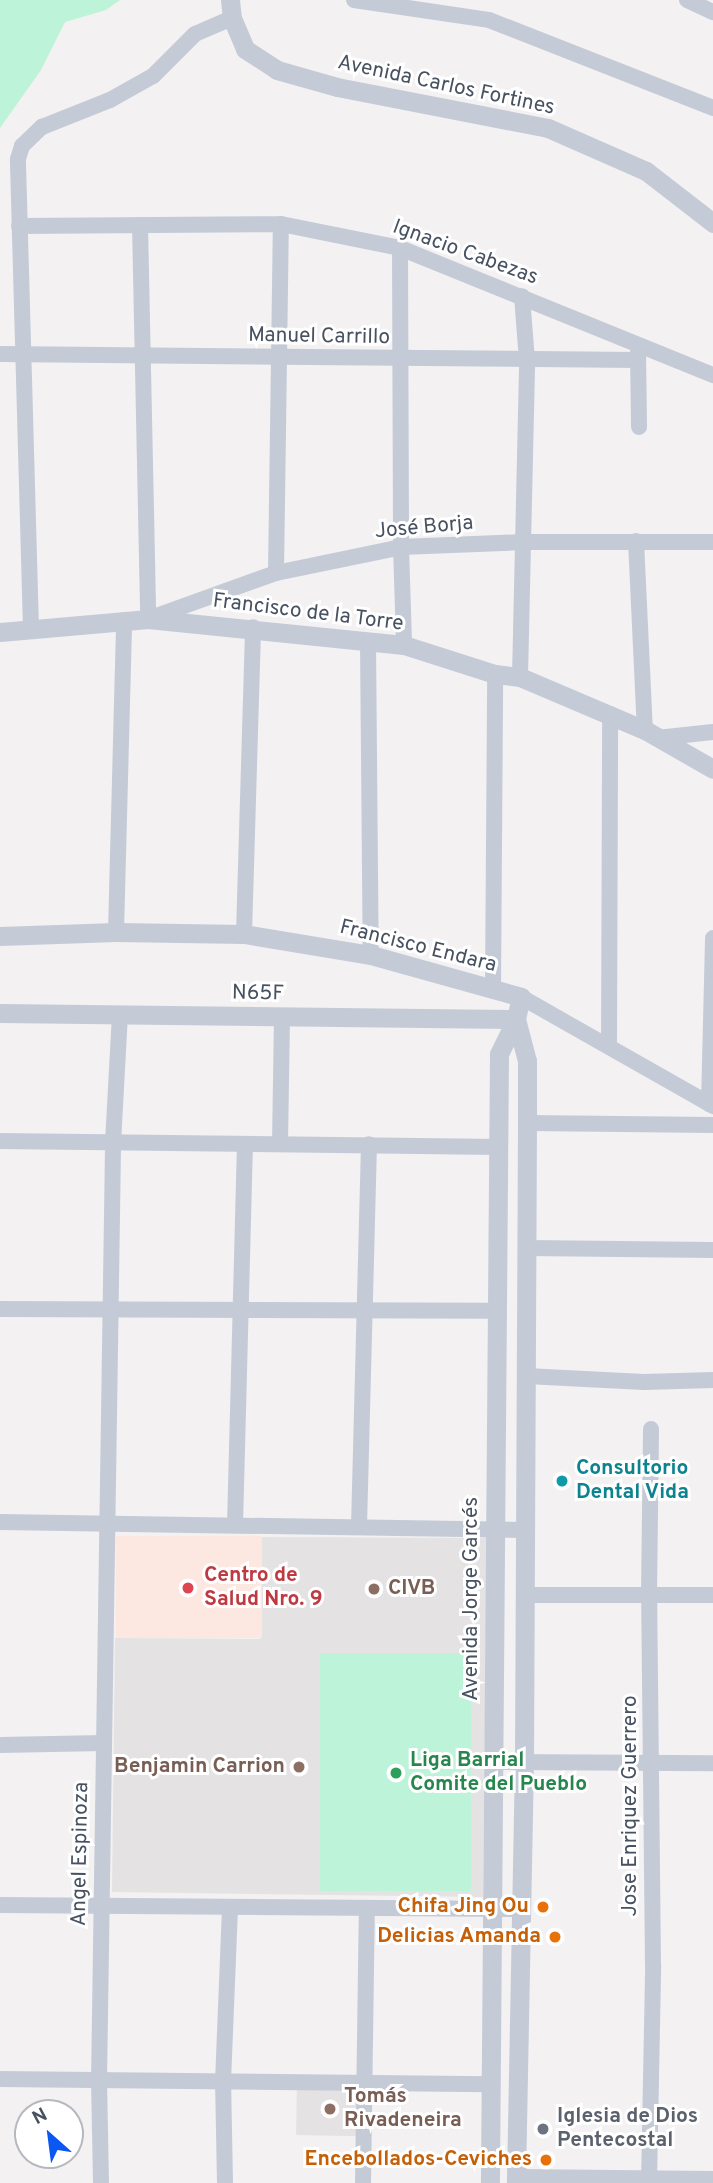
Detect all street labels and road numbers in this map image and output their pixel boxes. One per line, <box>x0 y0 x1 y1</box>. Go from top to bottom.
street label: Avenida Carlos Fortines <box>335 51 557 121</box>
street label: Ignacio Cabezas <box>389 215 541 291</box>
street label: Manuel Carrillo <box>248 323 390 351</box>
street label: José Borja <box>374 511 474 545</box>
street label: Francisco de la Torre <box>211 589 405 637</box>
street label: Francisco Endara <box>337 915 499 979</box>
street label: N65F <box>232 981 284 1007</box>
street label: Avenida Jorge Garcés <box>459 1497 485 1701</box>
street label: Jose Enriquez Guerrero <box>618 1695 644 1917</box>
street label: Angel Espinoza <box>67 1782 95 1926</box>

